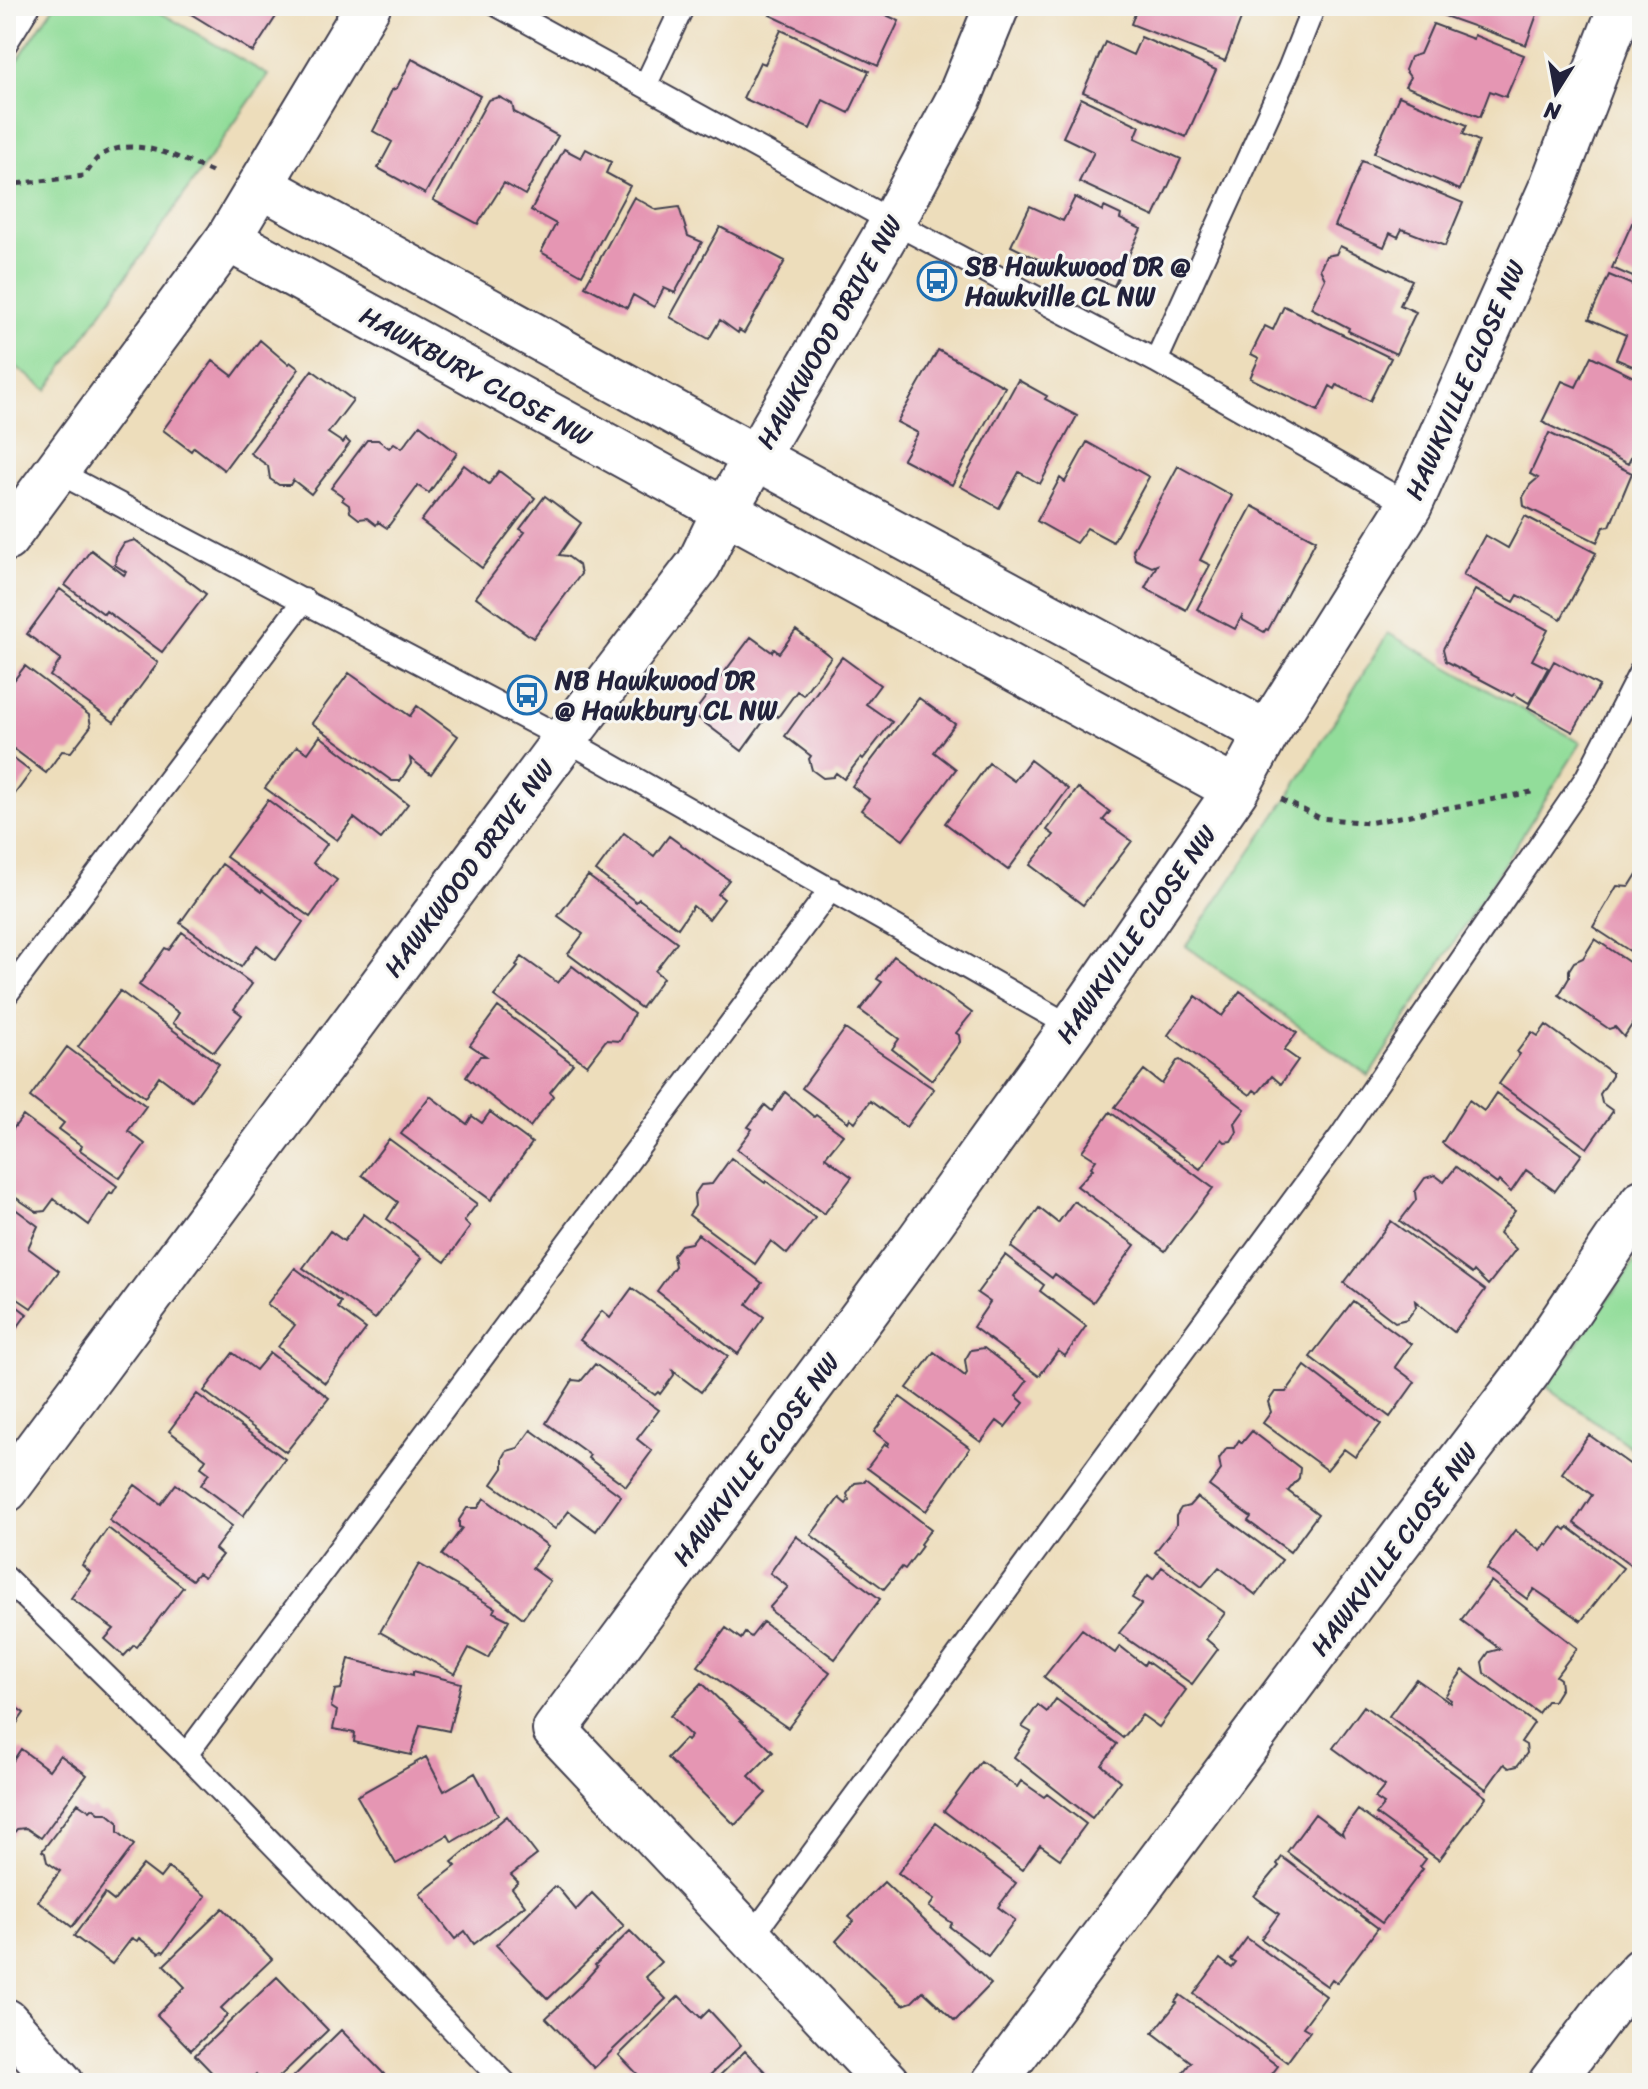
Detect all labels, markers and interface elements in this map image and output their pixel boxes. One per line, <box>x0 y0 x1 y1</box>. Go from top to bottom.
north arrow <box>1516 52 1596 132</box>
text: N <box>1540 90 1564 132</box>
street label: HAWKWOOD DRIVE NW <box>743 205 915 458</box>
place label: SB Hawkwood DR @ Hawkville CL NW <box>964 243 1191 319</box>
street label: HAWKVILLE CLOSE NW <box>1391 252 1539 508</box>
bus stop icon: SB Hawkwood DR @ Hawkville CL NW <box>916 260 958 302</box>
street label: HAWKBURY CLOSE NW <box>351 293 602 460</box>
place label: NB Hawkwood DR @ Hawkbury CL NW <box>554 657 778 733</box>
bus stop icon: NB Hawkwood DR @ Hawkbury CL NW <box>506 674 548 716</box>
street label: HAWKWOOD DRIVE NW <box>371 748 567 987</box>
street label: HAWKVILLE CLOSE NW <box>1043 814 1229 1053</box>
street label: HAWKVILLE CLOSE NW <box>660 1341 853 1576</box>
street label: HAWKVILLE CLOSE NW <box>1298 1431 1491 1666</box>

